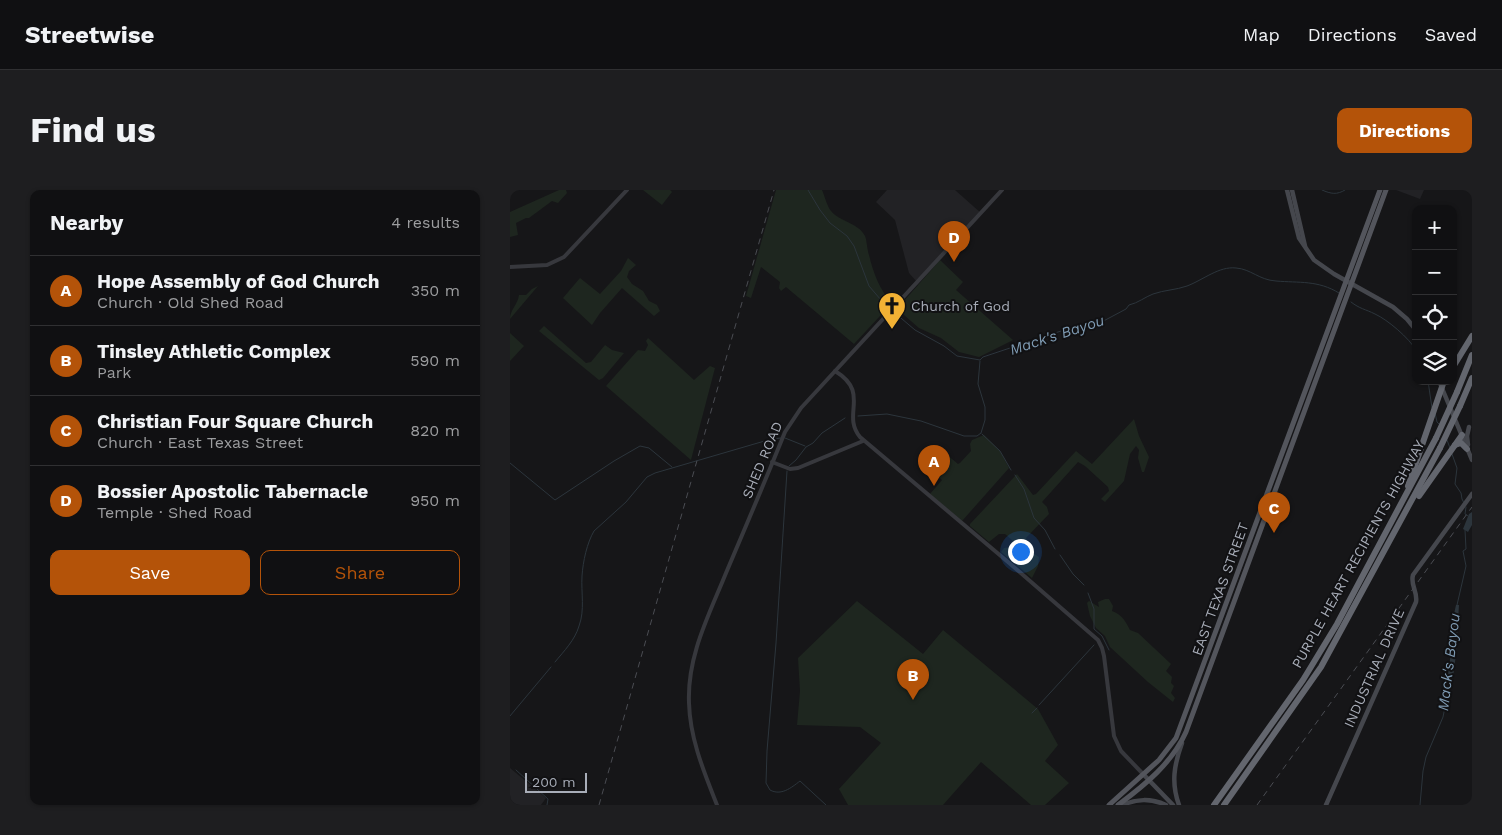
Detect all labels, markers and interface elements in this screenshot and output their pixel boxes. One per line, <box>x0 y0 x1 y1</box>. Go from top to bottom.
text: Streetwise <box>25 21 154 49</box>
text: Map <box>1243 24 1280 45</box>
text: Directions <box>1308 24 1397 45</box>
text: Saved <box>1425 24 1477 45</box>
button: Directions <box>1337 108 1472 153</box>
text: Find us <box>30 109 156 151</box>
map controls <box>1412 205 1457 385</box>
button: + <box>1412 205 1457 250</box>
text: Nearby <box>50 210 123 235</box>
text: 4 results <box>391 213 460 232</box>
pin: D <box>938 221 970 262</box>
button: − <box>1412 250 1457 295</box>
text: Hope Assembly of God Church <box>97 270 380 293</box>
text: A <box>61 281 71 300</box>
text: 350 m <box>411 281 460 300</box>
church icon: Church of God <box>877 291 907 330</box>
text: Church · Old Shed Road <box>97 293 284 312</box>
button: locate <box>1412 295 1457 340</box>
place label: Church of God <box>911 298 1010 314</box>
water label: Mack's Bayou <box>1007 311 1107 359</box>
text: Tinsley Athletic Complex <box>97 340 331 363</box>
button: layers <box>1412 340 1457 385</box>
text: B <box>61 351 71 370</box>
text: 590 m <box>410 351 460 370</box>
text: Park <box>97 363 131 382</box>
text: Christian Four Square Church <box>97 410 373 433</box>
street label: SHED ROAD <box>739 419 785 501</box>
text: C <box>61 421 71 440</box>
text: 820 m <box>410 421 460 440</box>
text: Church · East Texas Street <box>97 433 303 452</box>
street label: PURPLE HEART RECIPIENTS HIGHWAY <box>1288 437 1428 671</box>
pin: A <box>918 445 950 486</box>
text: Bossier Apostolic Tabernacle <box>97 480 368 503</box>
text: D <box>60 491 72 510</box>
text: 950 m <box>410 491 460 510</box>
pin: C <box>1258 492 1290 533</box>
text: Temple · Shed Road <box>97 503 252 522</box>
street label: EAST TEXAS STREET <box>1189 520 1252 658</box>
your location <box>1008 539 1034 565</box>
button: Save <box>50 550 250 595</box>
button: Share <box>260 550 460 595</box>
street label: INDUSTRIAL DRIVE <box>1341 606 1407 730</box>
water label: Mack's Bayou <box>1434 612 1464 712</box>
pin: B <box>897 659 929 700</box>
scale bar <box>525 770 588 793</box>
text: 200 m <box>532 774 576 790</box>

